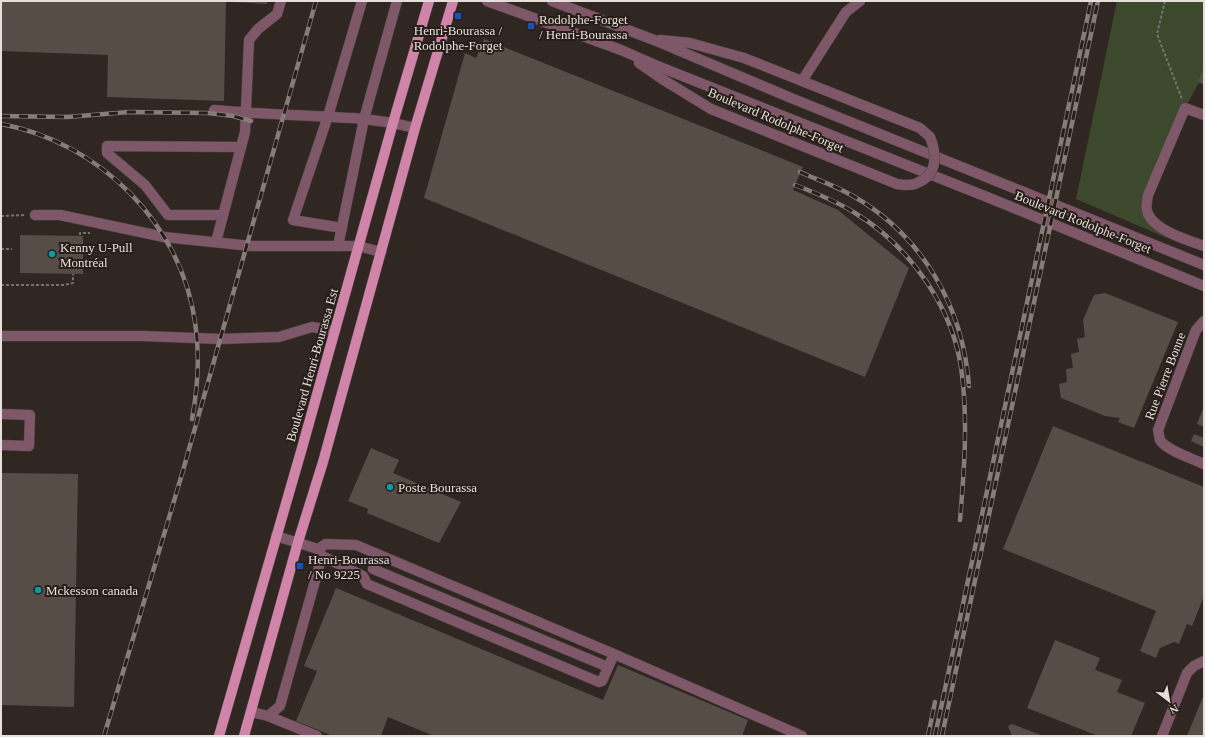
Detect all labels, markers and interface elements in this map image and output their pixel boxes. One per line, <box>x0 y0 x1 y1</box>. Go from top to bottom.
marker: Henri-Bourassa / Rodolphe-Forget <box>453 11 463 21</box>
place label: Rodolphe-Forget / Henri-Bourassa <box>539 12 628 42</box>
marker: Rodolphe-Forget / Henri-Bourassa <box>526 21 536 31</box>
place label: Henri-Bourassa / Rodolphe-Forget <box>414 23 503 53</box>
street label: Boulevard Rodolphe-Forget <box>706 85 846 156</box>
street label: Boulevard Rodolphe-Forget <box>1013 188 1154 256</box>
place label: Kenny U-Pull Montréal <box>60 240 133 270</box>
marker: Kenny U-Pull Montréal <box>47 249 57 259</box>
street label: Boulevard Henri-Bourassa Est <box>283 286 341 443</box>
street label: Rue Pierre Bonne <box>1141 330 1189 422</box>
place label: Poste Bourassa <box>398 480 477 495</box>
marker: Poste Bourassa <box>385 482 395 492</box>
place label: Henri-Bourassa / No 9225 <box>308 552 390 582</box>
marker: Henri-Bourassa / No 9225 <box>295 561 305 571</box>
place label: Mckesson canada <box>46 583 138 598</box>
marker: Mckesson canada <box>33 585 43 595</box>
north arrow <box>1149 681 1189 721</box>
text: N <box>1168 702 1181 717</box>

